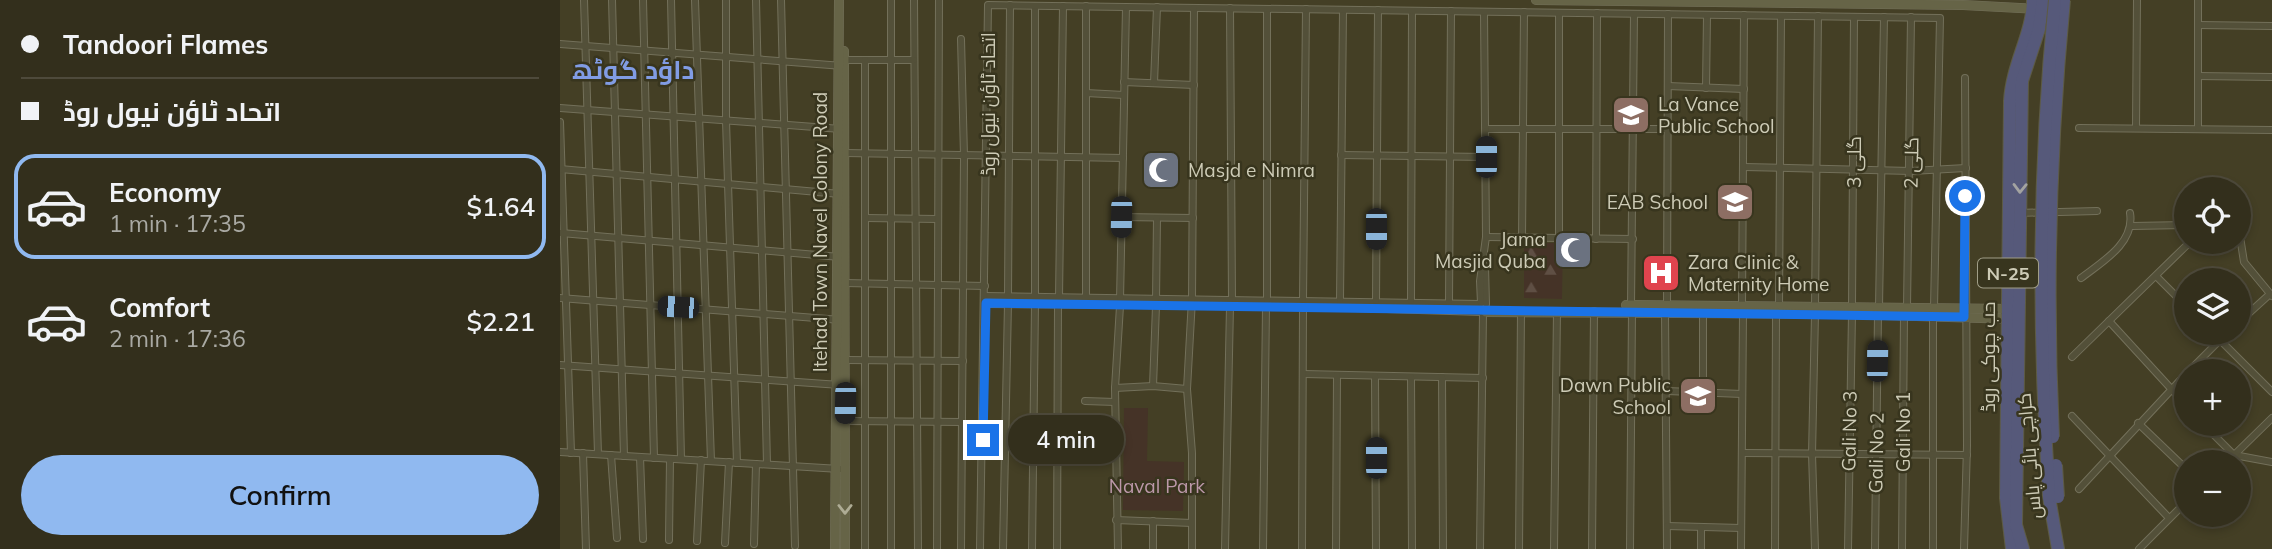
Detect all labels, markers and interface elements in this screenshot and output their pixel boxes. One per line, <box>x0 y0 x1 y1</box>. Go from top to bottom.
text: Tandoori Flames <box>63 28 268 61</box>
street label: اتحاد ٹاؤن نیول روڈ <box>976 32 1000 176</box>
district label: داؤد گوٹھ <box>572 53 694 86</box>
street label: Itehad Town Navel Colony Road <box>808 92 832 372</box>
place label: La Vance Public School <box>1658 92 1775 138</box>
school or university icon: La Vance Public School <box>1610 94 1652 136</box>
text: اتحاد ٹاؤن نیول روڈ <box>63 95 281 128</box>
car <box>1476 136 1497 178</box>
street label: گلی 3 <box>1842 136 1866 188</box>
street label: گلی 2 <box>1899 137 1923 189</box>
mosque icon: Masjd e Nimra <box>1140 149 1182 191</box>
place label: Masjd e Nimra <box>1188 158 1315 182</box>
icon: car <box>25 175 88 238</box>
text: Economy <box>109 176 221 209</box>
map controls <box>2174 177 2251 527</box>
button: locate <box>2174 177 2251 254</box>
route start <box>1949 180 1981 212</box>
school or university icon: EAB School <box>1714 181 1756 223</box>
one-way arrow <box>2012 183 2028 193</box>
text: $1.64 <box>466 190 535 223</box>
place label: EAB School <box>1607 190 1708 214</box>
car <box>1111 196 1132 238</box>
car <box>1366 208 1387 250</box>
text: 1 min · 17:35 <box>109 209 246 238</box>
place label: Jama Masjid Quba <box>1435 227 1546 273</box>
mosque icon: Jama Masjid Quba <box>1552 229 1594 271</box>
place label: Zara Clinic & Maternity Home <box>1688 250 1829 296</box>
hospital icon: Zara Clinic & Maternity Home <box>1640 252 1682 294</box>
road number: N-25 <box>1978 258 2038 288</box>
button: layers <box>2174 268 2251 345</box>
icon: car <box>25 290 88 353</box>
text: Comfort <box>109 291 210 324</box>
car <box>657 295 700 319</box>
street label: حب چوکی روڈ <box>1976 302 2001 412</box>
text: $2.21 <box>466 305 535 338</box>
text: 2 min · 17:36 <box>109 324 246 353</box>
car <box>1867 340 1888 382</box>
button: + <box>2174 359 2251 436</box>
place label: Dawn Public School <box>1560 373 1671 419</box>
school or university icon: Dawn Public School <box>1677 375 1719 417</box>
car <box>835 382 856 424</box>
street label: Gali No 3 <box>1836 390 1862 472</box>
street label: Gali No 1 <box>1891 392 1915 472</box>
street label: کراچی بائی پاس <box>2012 392 2047 520</box>
street label: Gali No 2 <box>1863 412 1889 494</box>
callout: 4 min <box>1008 416 1123 464</box>
route end <box>967 424 999 456</box>
text: 4 min <box>1036 425 1096 454</box>
car <box>1366 437 1387 479</box>
button: − <box>2174 450 2251 527</box>
button: Confirm <box>21 455 539 535</box>
park label: Naval Park <box>1109 474 1205 498</box>
one-way arrow <box>837 504 853 515</box>

